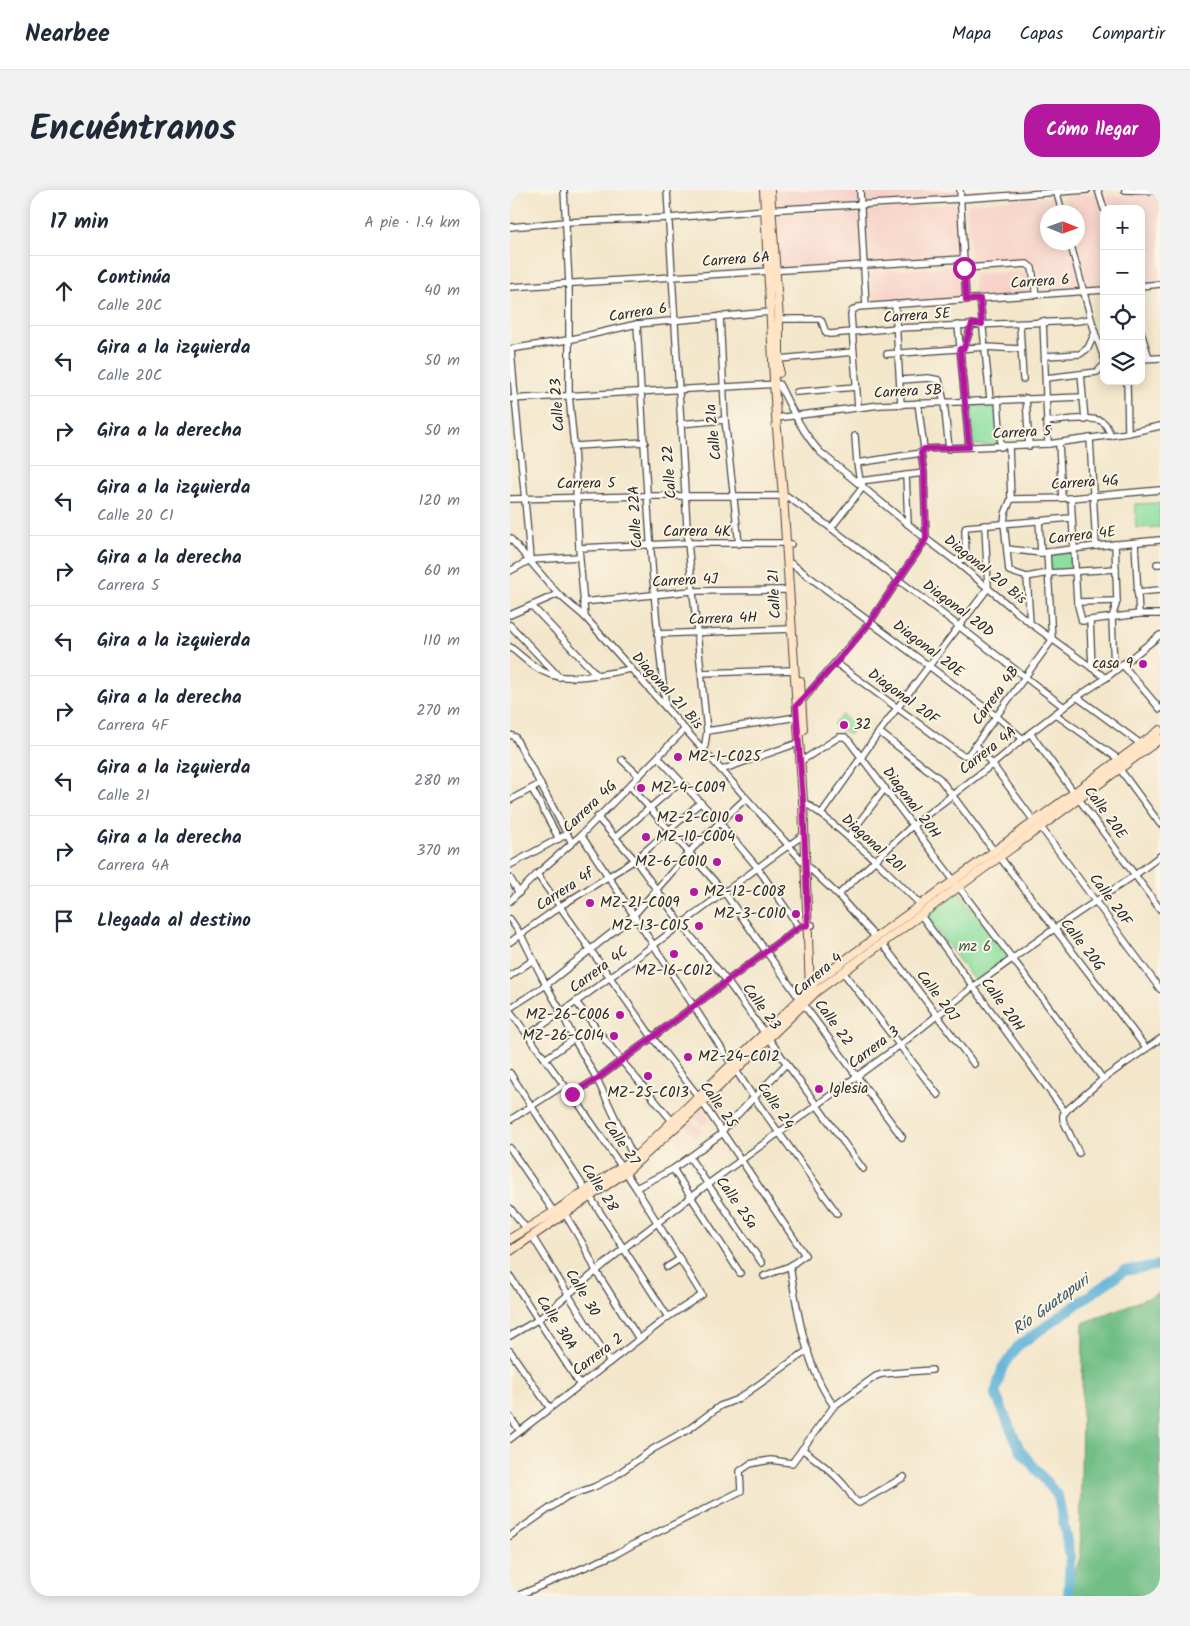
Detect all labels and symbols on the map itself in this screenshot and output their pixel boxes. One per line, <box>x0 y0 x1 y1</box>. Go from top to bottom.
north arrow <box>1040 205 1085 250</box>
street label: Carrera 6A <box>701 246 771 274</box>
route start <box>953 257 976 280</box>
street label: Carrera 6 <box>1010 268 1070 296</box>
street label: Carrera 6 <box>607 297 669 329</box>
street label: Carrera 5E <box>882 302 953 330</box>
street label: Calle 23 <box>544 377 572 432</box>
street label: Carrera 5B <box>873 378 943 406</box>
street label: Calle 21a <box>699 403 729 461</box>
street label: Carrera 5 <box>992 419 1053 447</box>
street label: Calle 22 <box>656 444 684 500</box>
street label: Carrera 4G <box>1050 469 1120 497</box>
street label: Carrera 5 <box>556 471 617 497</box>
street label: Calle 22A <box>622 485 650 549</box>
street label: Carrera 4K <box>663 520 731 544</box>
street label: Carrera 4E <box>1047 520 1118 552</box>
street label: Diagonal 20 Bis <box>938 529 1032 611</box>
street label: Carrera 4J <box>651 567 720 595</box>
street label: Calle 21 <box>762 568 788 619</box>
street label: Diagonal 20D <box>917 574 999 644</box>
street label: Carrera 4H <box>688 606 758 632</box>
street label: Diagonal 20E <box>887 614 970 685</box>
street label: Diagonal 21 Bis <box>625 647 709 736</box>
place label: casa 9 <box>1093 652 1134 676</box>
marker: casa 9 <box>1137 658 1149 670</box>
street label: Carrera 4B <box>966 661 1026 731</box>
street label: Diagonal 20F <box>862 663 945 732</box>
place label: 32 <box>854 713 871 737</box>
marker: 32 <box>838 719 850 731</box>
street label: Carrera 4A <box>954 721 1022 781</box>
place label: MZ-1-C025 <box>688 745 762 769</box>
marker: MZ-1-C025 <box>672 751 684 763</box>
street label: Diagonal 20H <box>876 762 946 844</box>
street label: Carrera 4G <box>557 775 623 839</box>
place label: MZ-4-C009 <box>651 776 726 800</box>
street label: Calle 20E <box>1077 781 1133 846</box>
marker: MZ-4-C009 <box>635 782 647 794</box>
place label: MZ-2-C010 <box>657 806 729 830</box>
street label: Diagonal 20I <box>835 808 911 880</box>
marker: MZ-2-C010 <box>733 812 745 824</box>
place label: MZ-10-C004 <box>656 825 735 849</box>
marker: MZ-10-C004 <box>640 831 652 843</box>
place label: MZ-6-C010 <box>635 850 707 874</box>
marker: MZ-6-C010 <box>711 856 723 868</box>
street label: Carrera 4f <box>531 862 600 918</box>
street label: Calle 20F <box>1083 869 1138 932</box>
place label: MZ-12-C008 <box>704 880 786 904</box>
marker: MZ-12-C008 <box>688 886 700 898</box>
place label: MZ-21-C009 <box>600 891 680 915</box>
marker: MZ-21-C009 <box>584 897 596 909</box>
place label: MZ-3-C010 <box>714 902 786 926</box>
marker: MZ-3-C010 <box>790 908 802 920</box>
street label: Calle 20G <box>1054 913 1110 977</box>
place label: MZ-13-C015 <box>612 914 690 938</box>
marker: MZ-13-C015 <box>693 920 705 932</box>
park label: mz 6 <box>959 935 991 959</box>
street label: Carrera 4C <box>564 940 634 1000</box>
street label: Carrera 4 <box>788 947 848 1003</box>
marker: MZ-16-C012 <box>668 948 680 960</box>
place label: MZ-16-C012 <box>635 959 713 983</box>
street label: Calle 20J <box>910 965 965 1028</box>
street label: Calle 20H <box>974 973 1030 1037</box>
street label: Calle 23 <box>736 978 787 1036</box>
street label: Calle 22 <box>808 994 858 1052</box>
place label: MZ-26-C006 <box>526 1003 610 1027</box>
marker: MZ-26-C006 <box>614 1009 626 1021</box>
street label: Carrera 3 <box>843 1020 905 1075</box>
place label: MZ-26-C014 <box>523 1024 604 1048</box>
marker: MZ-26-C014 <box>608 1030 620 1042</box>
place label: MZ-24-C012 <box>698 1045 780 1069</box>
marker: MZ-24-C012 <box>682 1051 694 1063</box>
marker: MZ-25-C013 <box>642 1070 654 1082</box>
street label: Calle 25 <box>693 1076 744 1134</box>
street label: Calle 24 <box>750 1077 800 1135</box>
place label: Iglesia <box>829 1077 868 1101</box>
place label: MZ-25-C013 <box>607 1081 689 1105</box>
route end <box>561 1083 584 1106</box>
marker: Iglesia <box>813 1083 825 1095</box>
street label: Calle 27 <box>596 1115 646 1172</box>
street label: Calle 28 <box>574 1159 624 1218</box>
street label: Calle 25a <box>709 1172 763 1234</box>
street label: Calle 30 <box>558 1264 606 1322</box>
water label: Río Guatapuri <box>1007 1267 1097 1342</box>
street label: Calle 30A <box>529 1291 583 1355</box>
street label: Carrera 2 <box>567 1328 629 1382</box>

